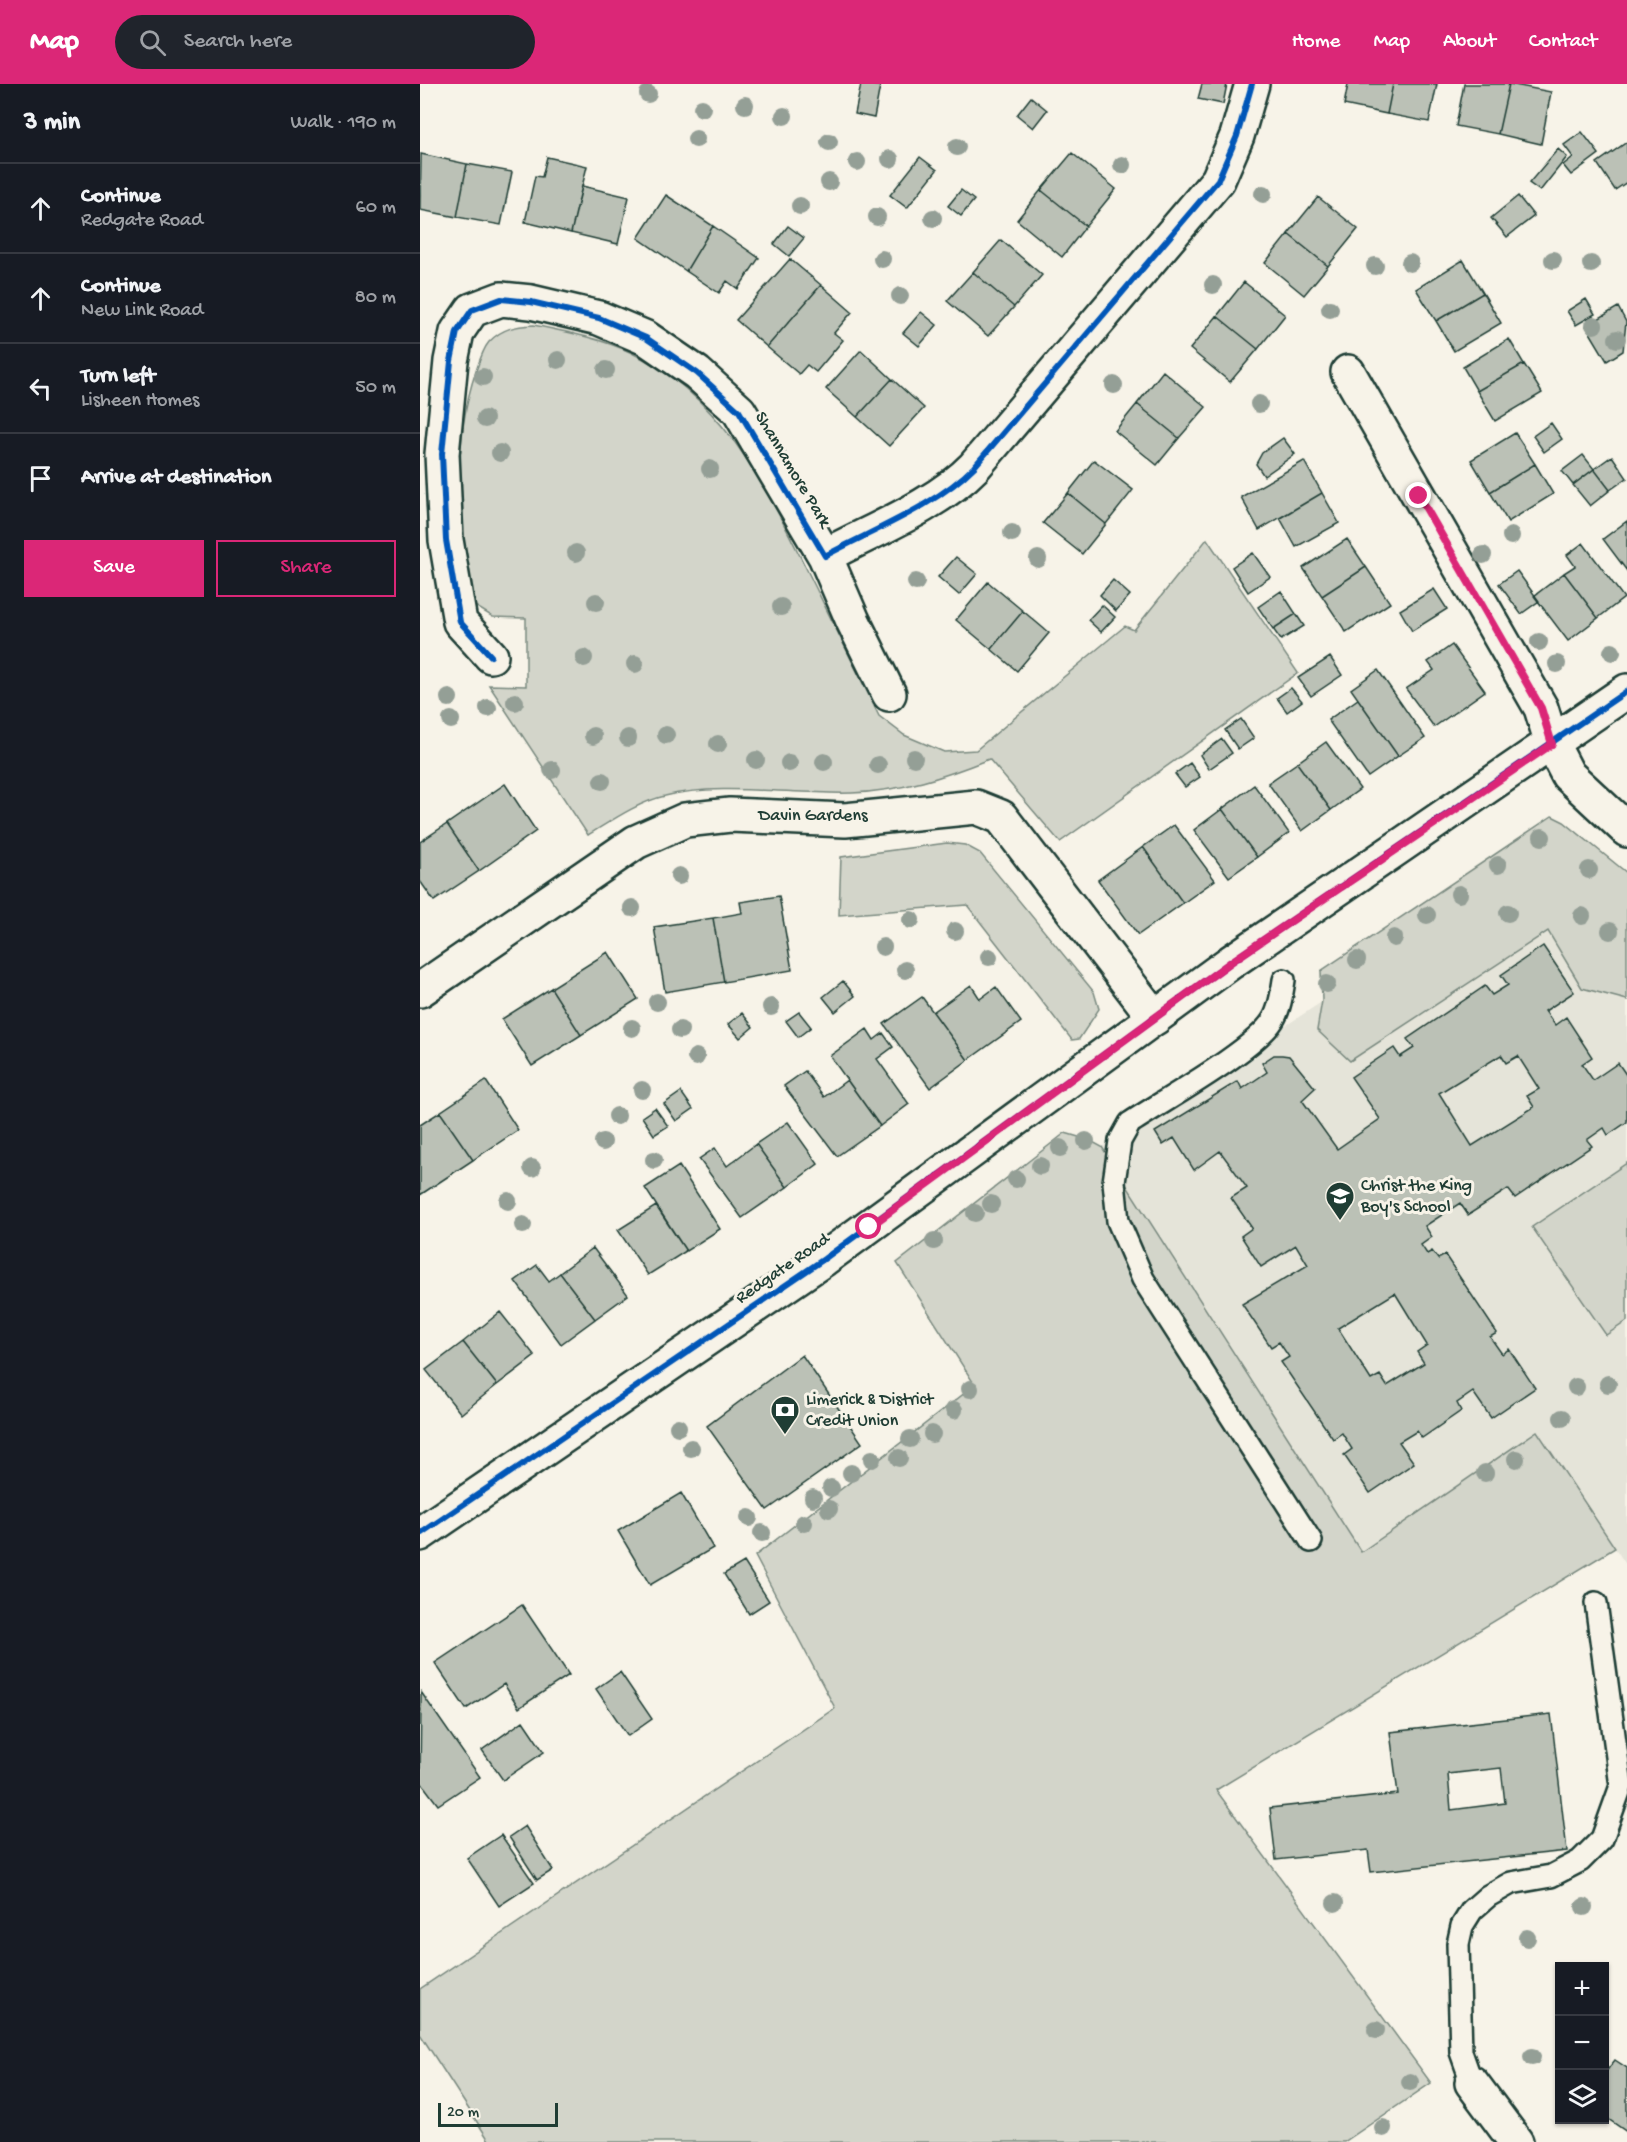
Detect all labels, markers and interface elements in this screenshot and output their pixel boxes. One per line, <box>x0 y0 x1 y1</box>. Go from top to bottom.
search box <box>115 15 535 69</box>
text: Map <box>30 26 79 59</box>
icon: search <box>136 26 169 59</box>
text: Search here <box>184 29 292 55</box>
text: Home <box>1292 30 1340 55</box>
text: Map <box>1373 30 1410 55</box>
text: About <box>1443 30 1496 55</box>
text: Contact <box>1529 30 1597 55</box>
text: 3 min <box>24 108 80 139</box>
text: Walk · 190 m <box>290 112 396 135</box>
text: Continue <box>81 184 161 210</box>
icon: ahead <box>24 192 57 225</box>
text: 60 m <box>356 197 396 220</box>
text: Redgate Road <box>81 210 203 233</box>
text: Continue <box>81 274 161 300</box>
icon: ahead <box>24 282 57 315</box>
text: 80 m <box>355 287 396 310</box>
text: New Link Road <box>81 300 203 323</box>
text: Turn left <box>81 364 155 390</box>
icon: left <box>24 372 57 405</box>
text: 50 m <box>355 377 396 400</box>
text: Lisheen Homes <box>81 390 199 413</box>
street label: Shannamore Park <box>749 408 836 533</box>
icon: arrive <box>24 462 57 495</box>
text: Arrive at destination <box>81 465 271 491</box>
route end <box>1405 482 1431 508</box>
button: Save <box>24 540 204 597</box>
button: Share <box>216 540 396 597</box>
street label: Davin Gardens <box>757 806 869 827</box>
place label: Christ the King Boy's School <box>1360 1176 1472 1218</box>
school or university icon: Christ the King Boy's School <box>1324 1180 1356 1222</box>
route start <box>855 1213 881 1239</box>
street label: Redgate Road <box>732 1228 835 1309</box>
place label: Limerick & District Credit Union <box>806 1390 935 1432</box>
bank icon: Limerick & District Credit Union <box>769 1394 801 1436</box>
map controls <box>1555 1962 1609 2124</box>
button: + <box>1555 1962 1609 2016</box>
button: − <box>1555 2016 1609 2070</box>
button: layers <box>1555 2070 1609 2124</box>
scale bar <box>438 2100 558 2128</box>
text: 20 m <box>447 2104 479 2123</box>

